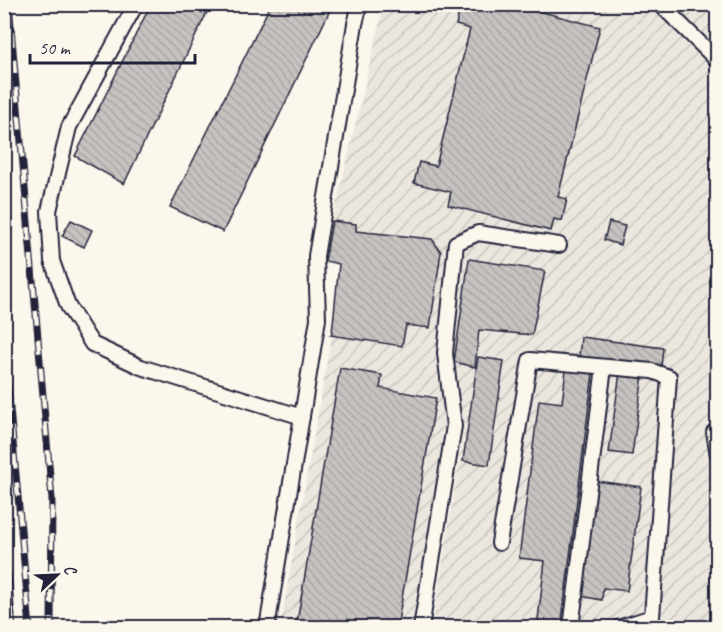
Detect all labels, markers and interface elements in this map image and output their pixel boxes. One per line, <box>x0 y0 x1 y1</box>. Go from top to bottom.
scale bar <box>30 27 195 65</box>
text: 50 m <box>39 37 72 59</box>
north arrow <box>27 545 87 605</box>
text: С <box>59 562 81 579</box>

